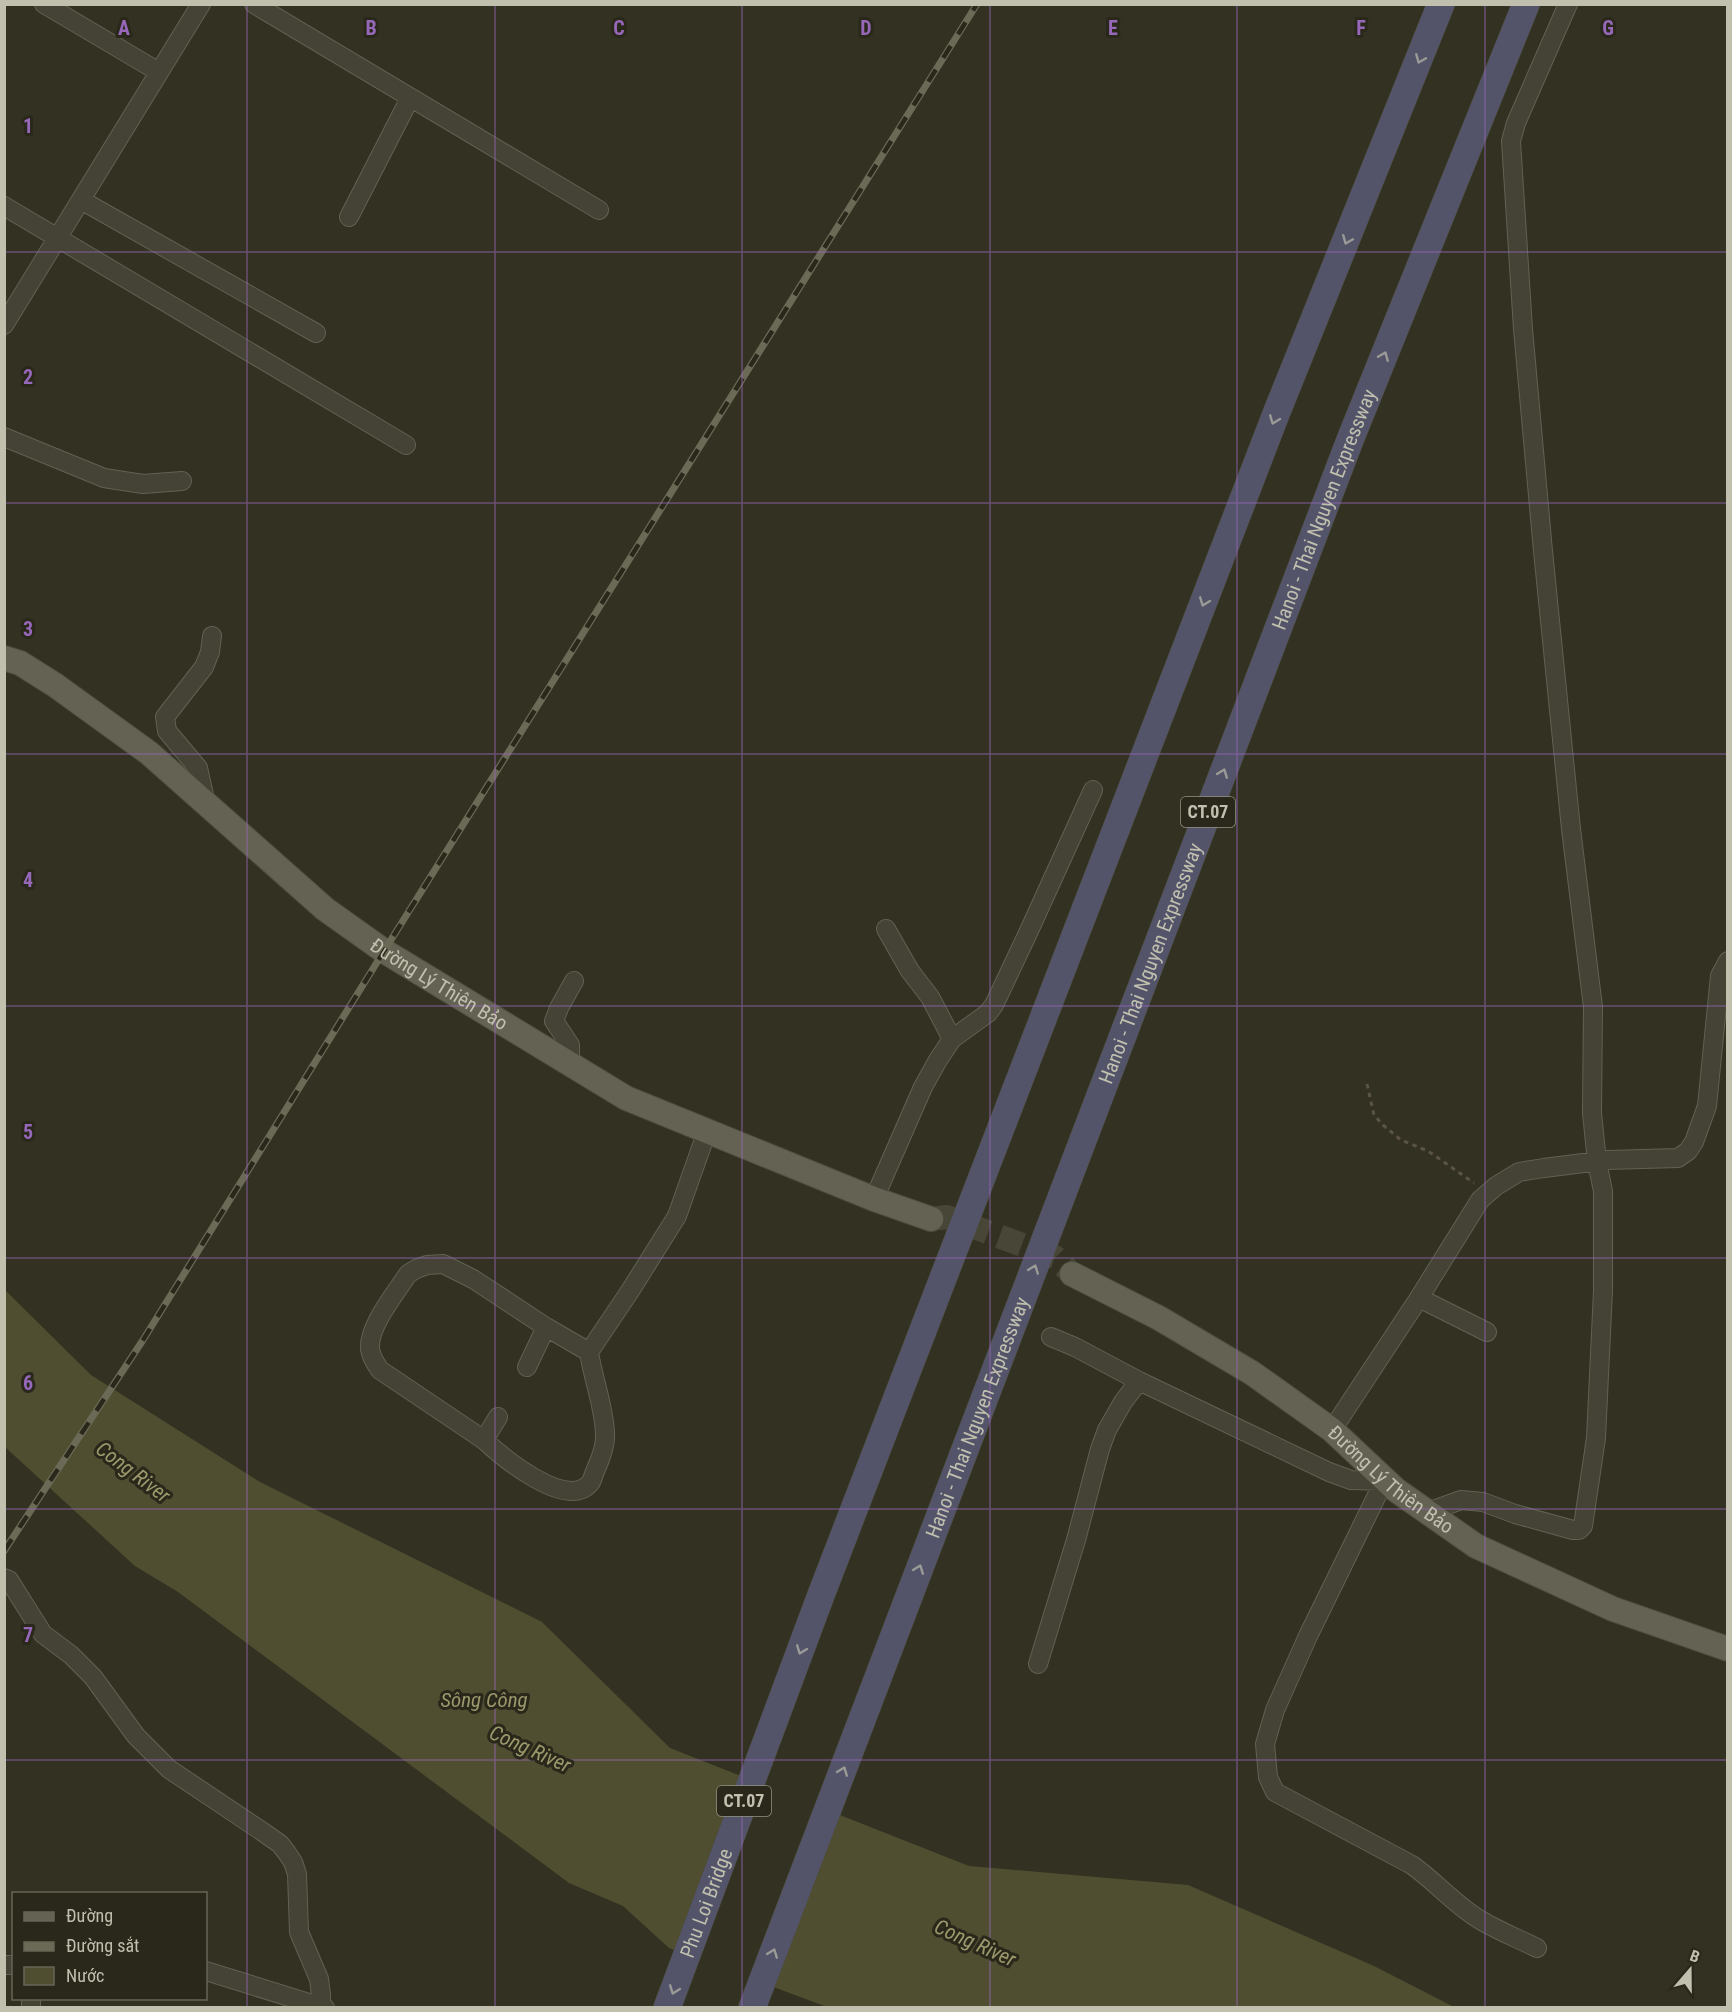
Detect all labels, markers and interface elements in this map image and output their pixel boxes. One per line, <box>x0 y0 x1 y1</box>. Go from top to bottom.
text: A <box>118 16 130 40</box>
text: B <box>365 16 377 40</box>
text: C <box>613 16 625 40</box>
text: D <box>860 16 872 40</box>
text: E <box>1108 16 1118 40</box>
text: F <box>1356 16 1366 40</box>
text: G <box>1602 16 1614 40</box>
one-way arrow <box>1414 53 1427 63</box>
text: 1 <box>23 114 33 138</box>
one-way arrow <box>1341 234 1354 244</box>
one-way arrow <box>1377 351 1389 362</box>
text: 2 <box>23 365 33 389</box>
street label: Hanoi - Thai Nguyen Expressway <box>1267 386 1381 633</box>
one-way arrow <box>1268 415 1281 425</box>
one-way arrow <box>1198 597 1211 607</box>
text: 3 <box>23 617 33 641</box>
one-way arrow <box>1216 768 1228 779</box>
road number: CT.07 <box>1181 797 1235 827</box>
street label: Hanoi - Thai Nguyen Expressway <box>1094 840 1207 1087</box>
text: 4 <box>23 868 33 892</box>
street label: Đường Lý Thiên Bảo <box>366 933 512 1035</box>
text: 5 <box>23 1120 33 1144</box>
one-way arrow <box>1027 1264 1039 1275</box>
street label: Hanoi - Thai Nguyen Expressway <box>920 1294 1034 1541</box>
text: 6 <box>23 1371 33 1395</box>
street label: Đường Lý Thiên Bảo <box>1323 1421 1458 1539</box>
water label: Cong River <box>91 1436 175 1508</box>
one-way arrow <box>912 1564 925 1575</box>
text: 7 <box>23 1623 33 1647</box>
one-way arrow <box>796 1644 808 1655</box>
water label: Sông Công <box>440 1688 528 1712</box>
water label: Cong River <box>486 1720 575 1778</box>
one-way arrow <box>835 1766 848 1776</box>
road number: CT.07 <box>717 1786 771 1816</box>
street label: Phu Loi Bridge <box>675 1845 737 1961</box>
legend <box>12 1892 207 2000</box>
text: Đường <box>66 1905 113 1926</box>
water label: Cong River <box>931 1914 1020 1972</box>
text: Đường sắt <box>66 1935 139 1956</box>
north arrow <box>1660 1940 1720 2000</box>
text: B <box>1687 1946 1702 1967</box>
one-way arrow <box>766 1948 778 1959</box>
text: Nước <box>66 1965 104 1986</box>
one-way arrow <box>668 1984 681 1995</box>

